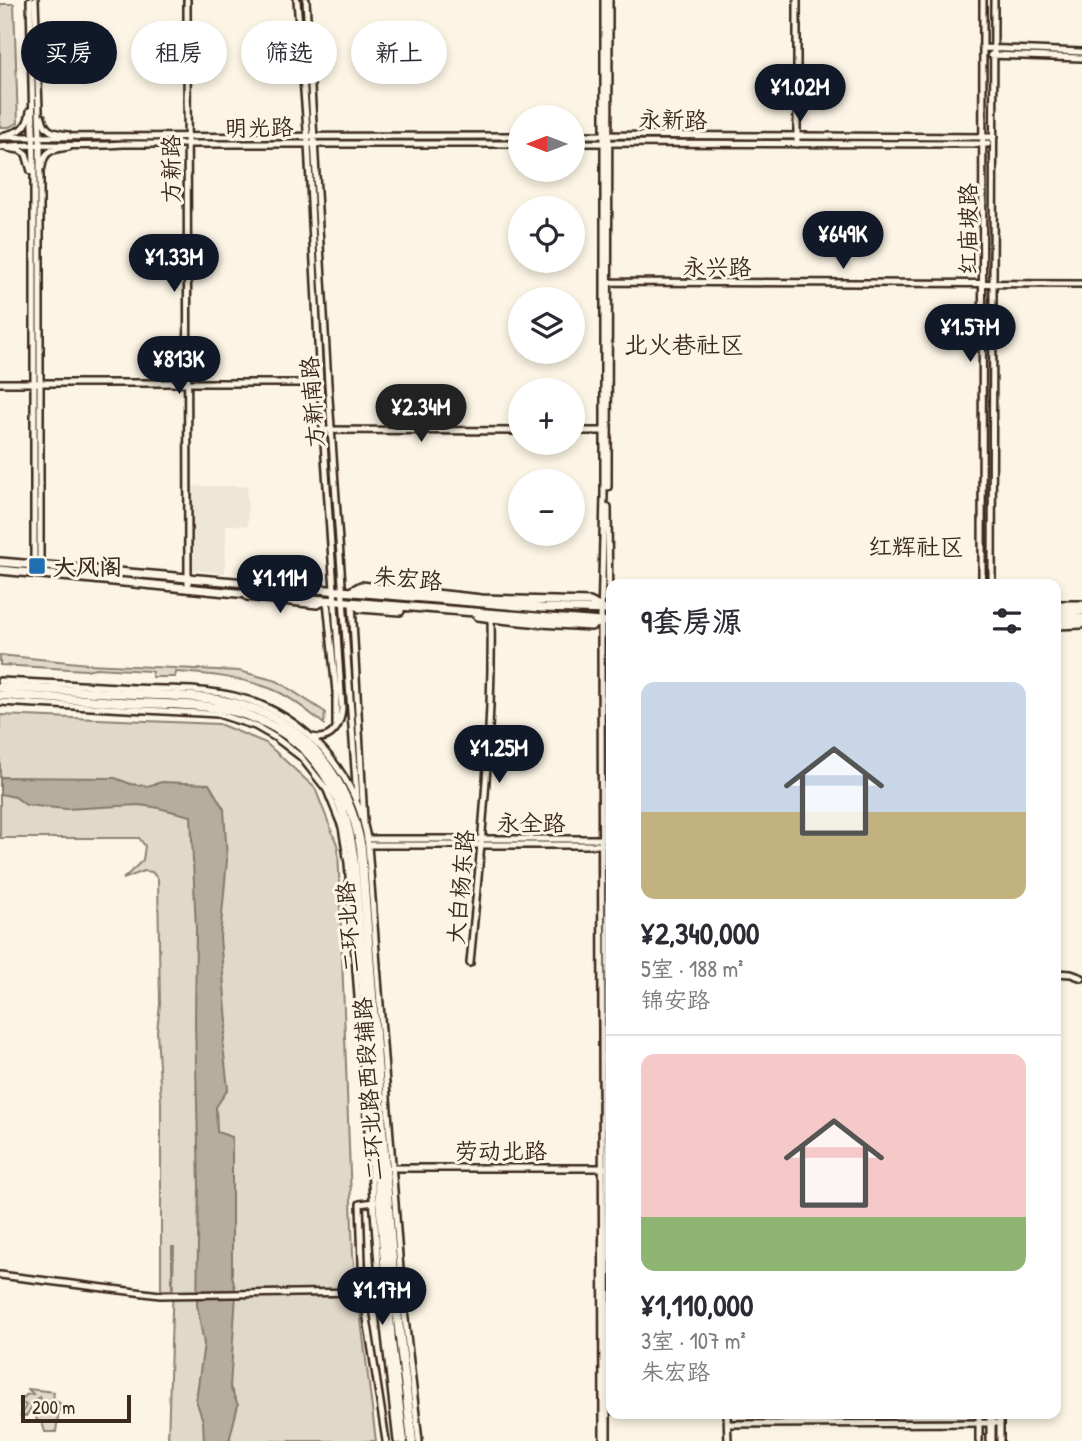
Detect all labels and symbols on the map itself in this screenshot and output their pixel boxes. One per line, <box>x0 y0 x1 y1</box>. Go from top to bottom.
pin: ¥1.02M <box>743 64 857 124</box>
street label: 永新路 <box>638 103 708 135</box>
north arrow <box>508 105 584 182</box>
street label: 明光路 <box>224 111 294 143</box>
street label: 方新路 <box>155 135 186 204</box>
street label: 红庙坡路 <box>952 183 983 275</box>
pin: ¥649K <box>794 212 892 271</box>
pin: ¥1.33M <box>117 234 231 294</box>
street label: 永兴路 <box>683 251 752 282</box>
pin: ¥1.57M <box>913 304 1027 364</box>
district label: 北火巷社区 <box>624 328 744 360</box>
pin: ¥813K <box>130 336 228 396</box>
street label: 方新南路 <box>293 355 331 449</box>
pin: ¥2.34M <box>364 384 478 444</box>
district label: 红辉社区 <box>868 530 964 562</box>
place label: 大风阁 <box>53 551 122 582</box>
marker: 大风阁 <box>27 556 47 576</box>
pin: ¥1.11M <box>223 556 337 615</box>
street label: 朱宏路 <box>372 560 444 596</box>
pin: ¥1.25M <box>442 726 556 785</box>
street label: 永全路 <box>497 807 566 838</box>
street label: 大白杨东路 <box>440 828 480 946</box>
street label: 二环北路 <box>329 880 367 974</box>
street label: 二环北路西段辅路 <box>346 996 390 1182</box>
street label: 劳动北路 <box>455 1135 547 1166</box>
pin: ¥1.17M <box>325 1268 439 1327</box>
scale bar <box>21 1392 131 1424</box>

